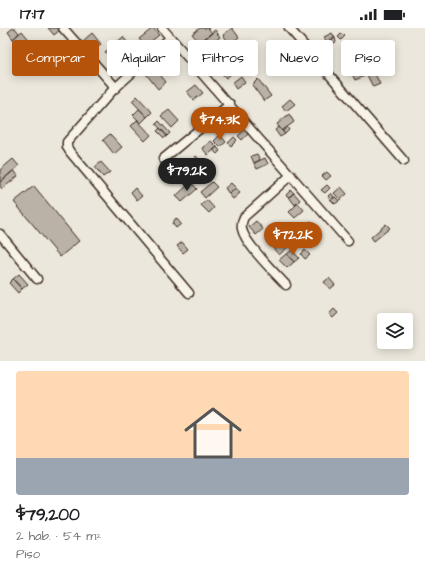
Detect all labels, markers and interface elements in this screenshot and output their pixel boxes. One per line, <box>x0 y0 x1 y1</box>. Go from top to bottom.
text: 17:17 <box>20 4 45 25</box>
chip: Comprar <box>12 40 99 76</box>
chip: Alquilar <box>107 40 180 76</box>
chip: Filtros <box>188 40 258 76</box>
chip: Nuevo <box>266 40 333 76</box>
chip: Piso <box>341 40 395 76</box>
pin: $74.3K <box>187 107 253 141</box>
text: $74.3K <box>200 111 240 129</box>
pin: $79.2K <box>154 158 220 192</box>
text: $79.2K <box>167 162 207 180</box>
pin: $72.2K <box>260 222 326 256</box>
text: $72.2K <box>273 226 313 244</box>
map controls <box>377 313 413 349</box>
button: layers <box>377 313 413 349</box>
icon: home <box>177 397 249 469</box>
text: $79,200 <box>16 503 80 527</box>
text: 2 hab. · 54 m² <box>16 527 101 545</box>
text: Piso <box>16 545 40 563</box>

